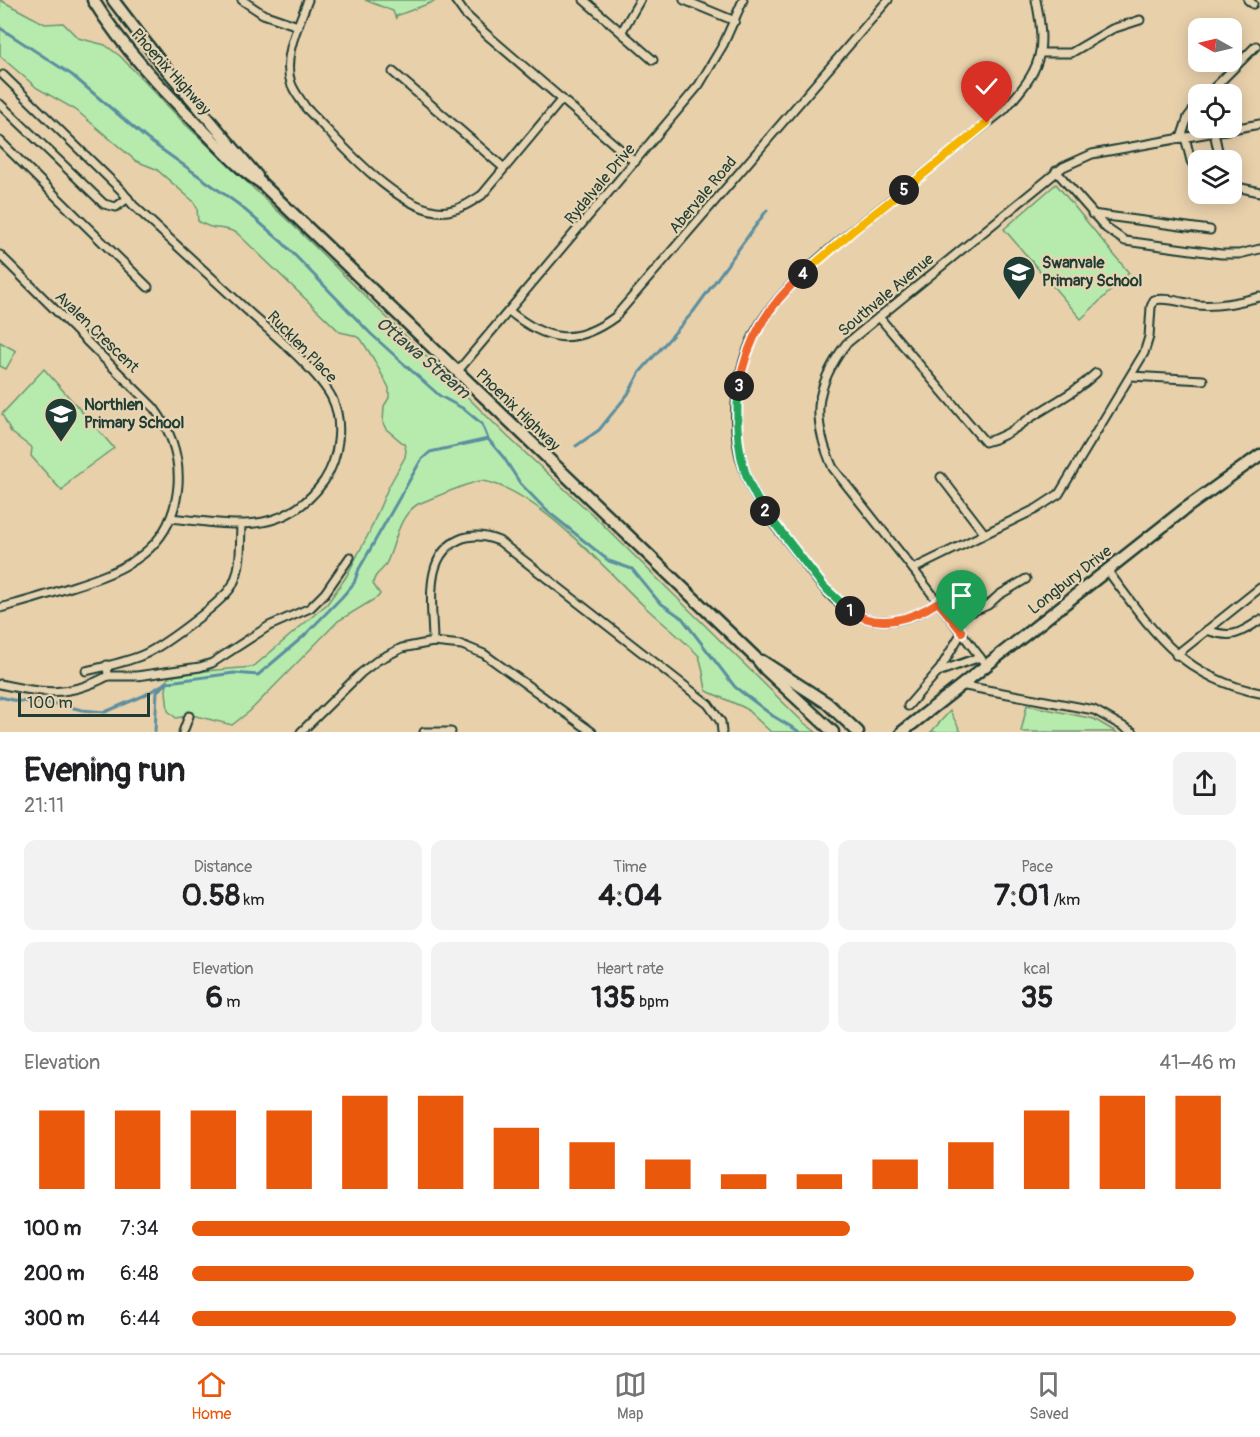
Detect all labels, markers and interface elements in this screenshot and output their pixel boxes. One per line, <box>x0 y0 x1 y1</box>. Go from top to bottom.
north arrow <box>1188 18 1242 72</box>
map controls <box>1188 18 1242 204</box>
street label: Phoenix Highway <box>127 25 215 120</box>
pin <box>961 61 1012 123</box>
icon: check <box>970 70 1003 103</box>
button: locate <box>1188 84 1242 138</box>
street label: Rydalvale Drive <box>560 140 640 228</box>
button: layers <box>1188 150 1242 204</box>
street label: Abervale Road <box>665 152 741 238</box>
pin: 5 <box>889 175 919 205</box>
text: 5 <box>900 180 908 200</box>
street label: Southvale Avenue <box>834 249 938 341</box>
place label: Swanvale Primary School <box>1042 253 1142 291</box>
school or university icon: Swanvale Primary School <box>1001 254 1037 301</box>
pin: 4 <box>788 259 818 289</box>
text: 4 <box>798 264 808 284</box>
street label: Avalen Crescent <box>51 287 144 378</box>
street label: Rucklen Place <box>263 307 341 387</box>
water label: Ottawa Stream <box>371 312 476 405</box>
street label: Phoenix Highway <box>472 365 564 455</box>
pin: 3 <box>724 371 754 401</box>
text: 3 <box>735 376 743 396</box>
place label: Northlen Primary School <box>84 395 184 433</box>
school or university icon: Northlen Primary School <box>43 396 79 443</box>
pin: 2 <box>750 496 780 526</box>
text: 2 <box>761 501 769 521</box>
street label: Longbury Drive <box>1024 541 1116 619</box>
pin <box>936 570 987 632</box>
icon: arrive <box>945 579 978 612</box>
pin: 1 <box>835 596 865 626</box>
text: 1 <box>847 601 853 621</box>
scale bar <box>18 690 150 718</box>
text: 100 m <box>27 693 73 713</box>
text: Evening run <box>24 750 185 791</box>
button: share <box>1173 752 1236 815</box>
text: 21:11 <box>24 793 64 818</box>
text: Distance <box>194 857 252 877</box>
text: Time <box>613 857 647 877</box>
text: Pace <box>1021 857 1053 877</box>
text: 0.58 <box>182 877 240 914</box>
text: 4:04 <box>598 877 662 914</box>
text: 7:01 <box>994 877 1050 914</box>
text: km <box>240 890 264 910</box>
text: /km <box>1050 890 1080 910</box>
text: Elevation <box>193 959 253 979</box>
text: Heart rate <box>596 959 664 979</box>
text: kcal <box>1024 959 1050 979</box>
text: 6 <box>205 979 223 1016</box>
text: 135 <box>591 979 636 1016</box>
text: 35 <box>1021 979 1054 1016</box>
text: m <box>223 992 241 1012</box>
text: bpm <box>636 992 669 1012</box>
text: Elevation <box>24 1050 100 1075</box>
text: 41–46 m <box>1159 1050 1236 1075</box>
text: 100 m <box>24 1216 81 1241</box>
text: 7:34 <box>120 1216 159 1241</box>
text: 200 m <box>24 1261 85 1286</box>
text: 6:48 <box>120 1261 159 1286</box>
text: 300 m <box>24 1306 85 1331</box>
text: 6:44 <box>120 1306 160 1331</box>
tab: Home <box>191 1368 232 1424</box>
tab: Map <box>614 1368 647 1424</box>
tab: Saved <box>1029 1368 1069 1424</box>

